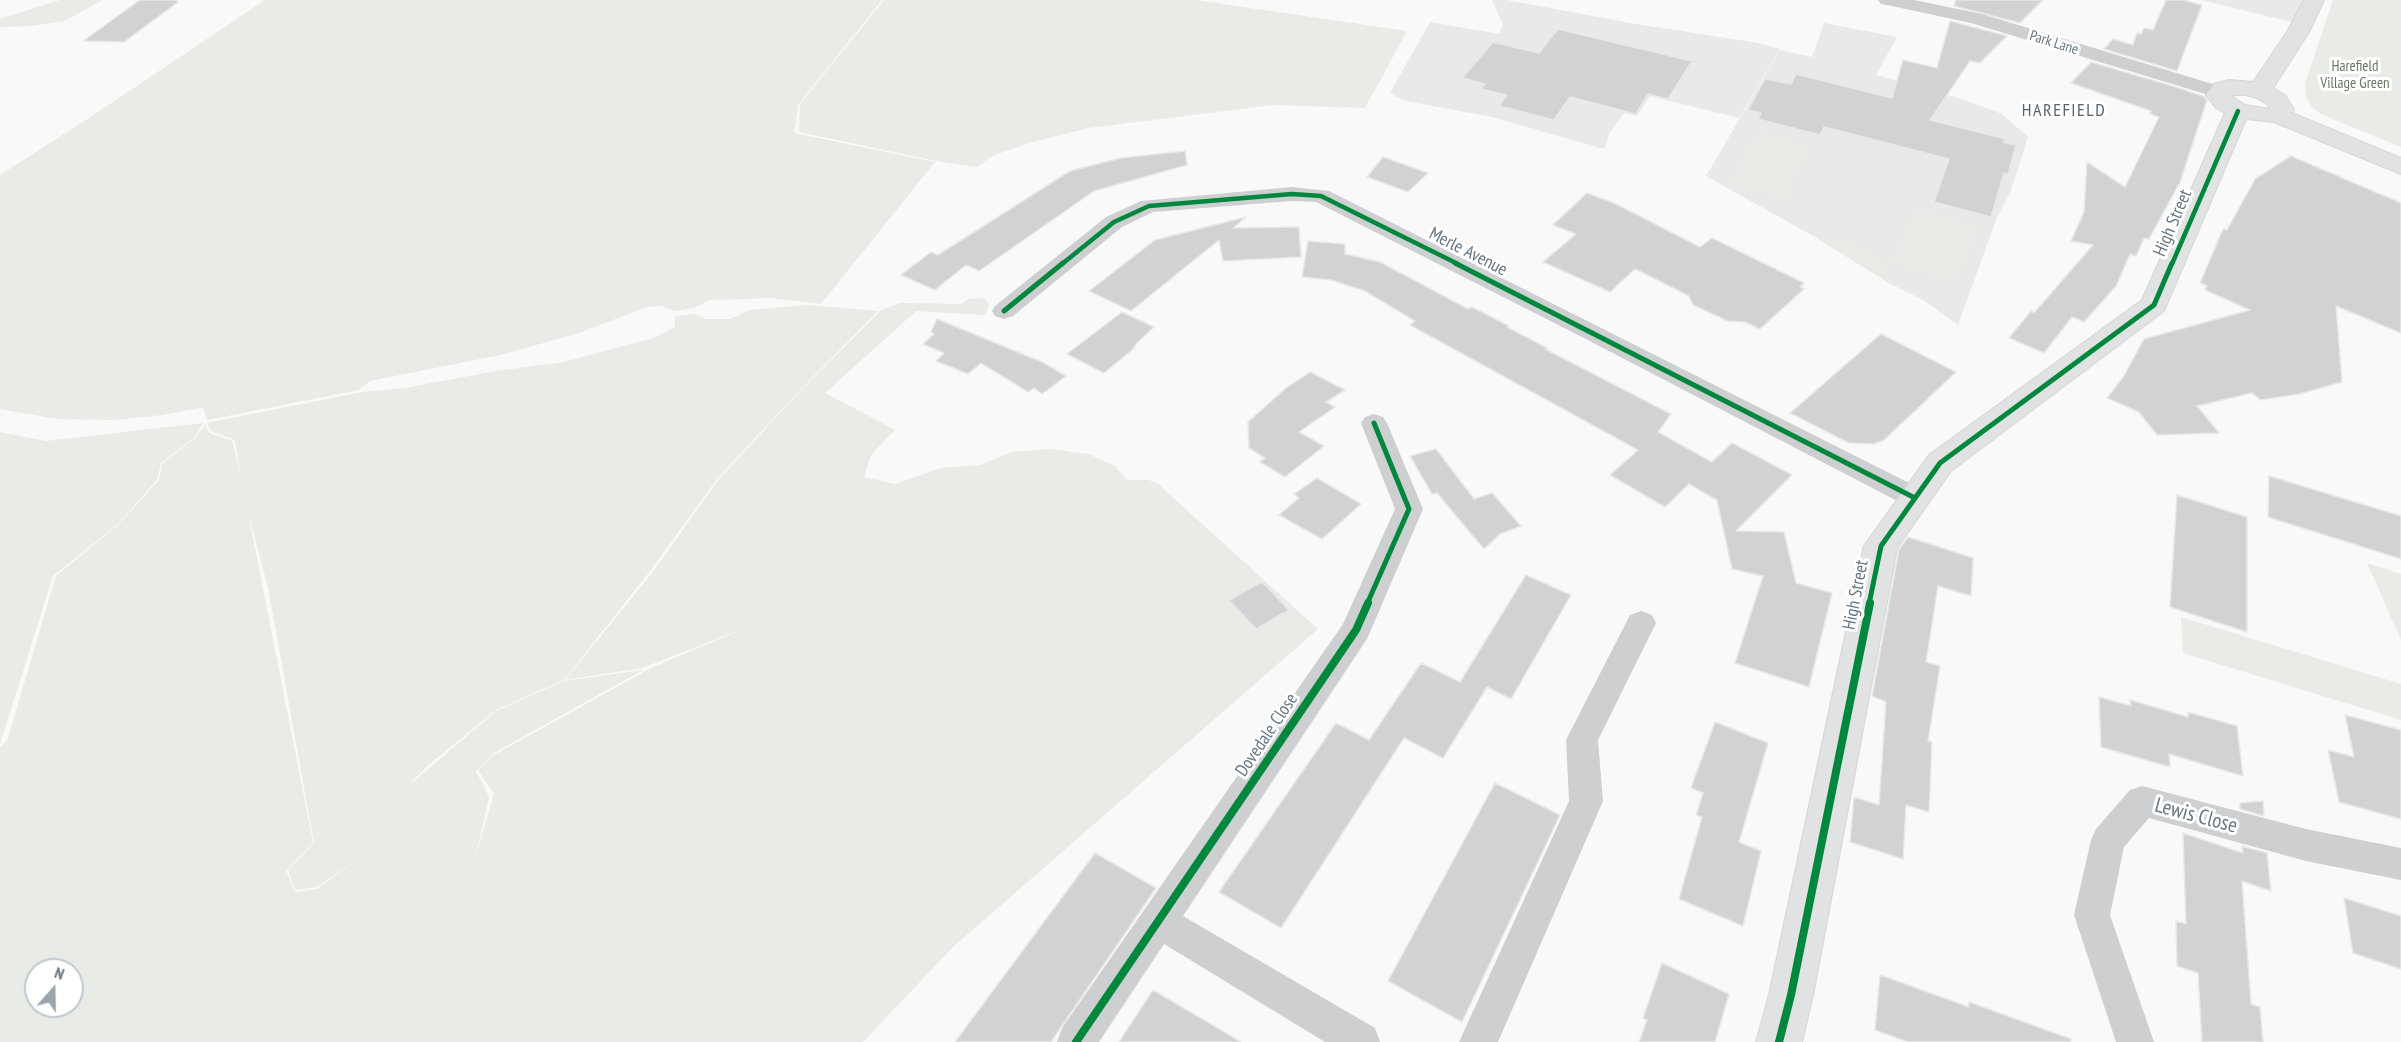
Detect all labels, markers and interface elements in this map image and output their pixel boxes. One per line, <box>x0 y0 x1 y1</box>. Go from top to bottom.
street label: Park Lane <box>2027 27 2081 59</box>
park label: Harefield Village Green <box>2320 58 2390 93</box>
district label: HAREFIELD <box>2022 100 2106 122</box>
street label: High Street <box>2149 186 2197 260</box>
street label: Merle Avenue <box>1425 223 1511 281</box>
street label: High Street <box>1839 558 1873 632</box>
street label: Dovedale Close <box>1231 689 1303 781</box>
street label: Lewis Close <box>2152 793 2240 839</box>
north arrow <box>24 958 84 1018</box>
text: N <box>52 962 67 984</box>

